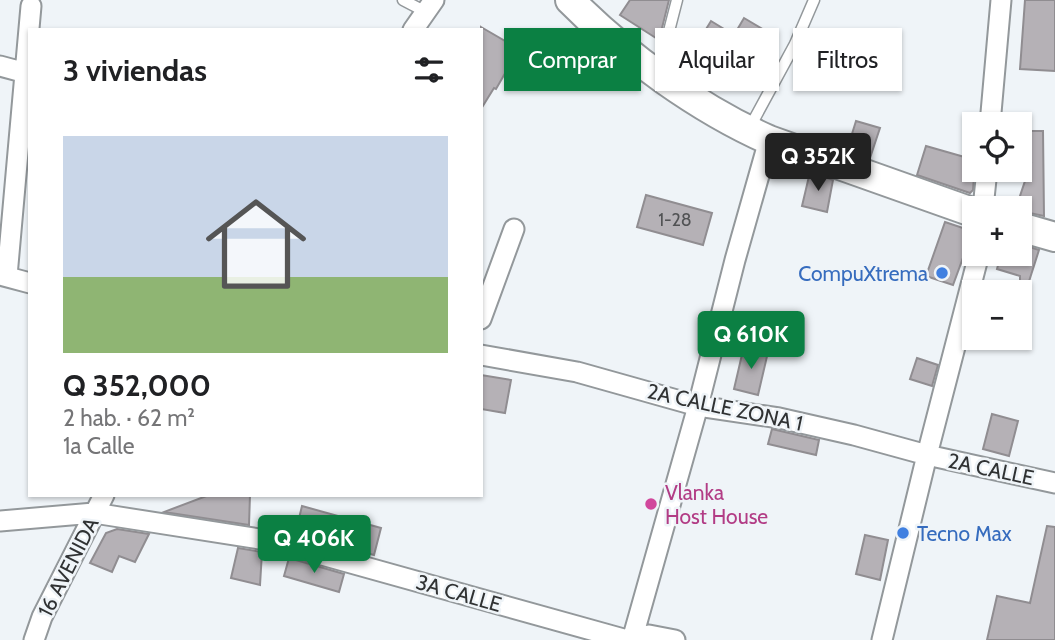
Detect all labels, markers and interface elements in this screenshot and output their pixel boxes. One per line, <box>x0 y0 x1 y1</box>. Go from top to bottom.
chip: Comprar <box>504 28 641 91</box>
chip: Alquilar <box>655 28 779 91</box>
chip: Filtros <box>793 28 902 91</box>
icon: filters <box>410 51 448 89</box>
text: 3 viviendas <box>63 52 207 89</box>
map controls <box>962 112 1032 350</box>
button: locate <box>962 112 1032 182</box>
pin: Q 352K <box>761 134 875 193</box>
text: Q 352K <box>781 142 855 170</box>
icon: home <box>193 181 319 307</box>
button: + <box>962 196 1032 266</box>
house number: 1-28 <box>658 209 692 231</box>
place label: CompuXtrema <box>798 261 928 286</box>
marker: CompuXtrema <box>934 265 950 281</box>
button: − <box>962 280 1032 350</box>
pin: Q 610K <box>694 312 808 371</box>
text: Q 610K <box>714 320 788 348</box>
text: Q 352,000 <box>63 367 211 404</box>
street label: 2A CALLE ZONA 1 <box>645 378 805 436</box>
text: 2 hab. · 62 m² <box>63 404 195 432</box>
text: 1a Calle <box>63 432 134 460</box>
street label: 2A CALLE <box>946 448 1036 490</box>
place label: Vlanka Host House <box>665 480 768 529</box>
marker: Vlanka Host House <box>643 496 659 512</box>
street label: 16 AVENIDA <box>32 513 104 621</box>
pin: Q 406K <box>257 516 371 575</box>
place label: Tecno Max <box>917 521 1012 546</box>
text: Q 406K <box>274 524 354 552</box>
marker: Tecno Max <box>895 525 911 541</box>
street label: 3A CALLE <box>413 569 505 617</box>

